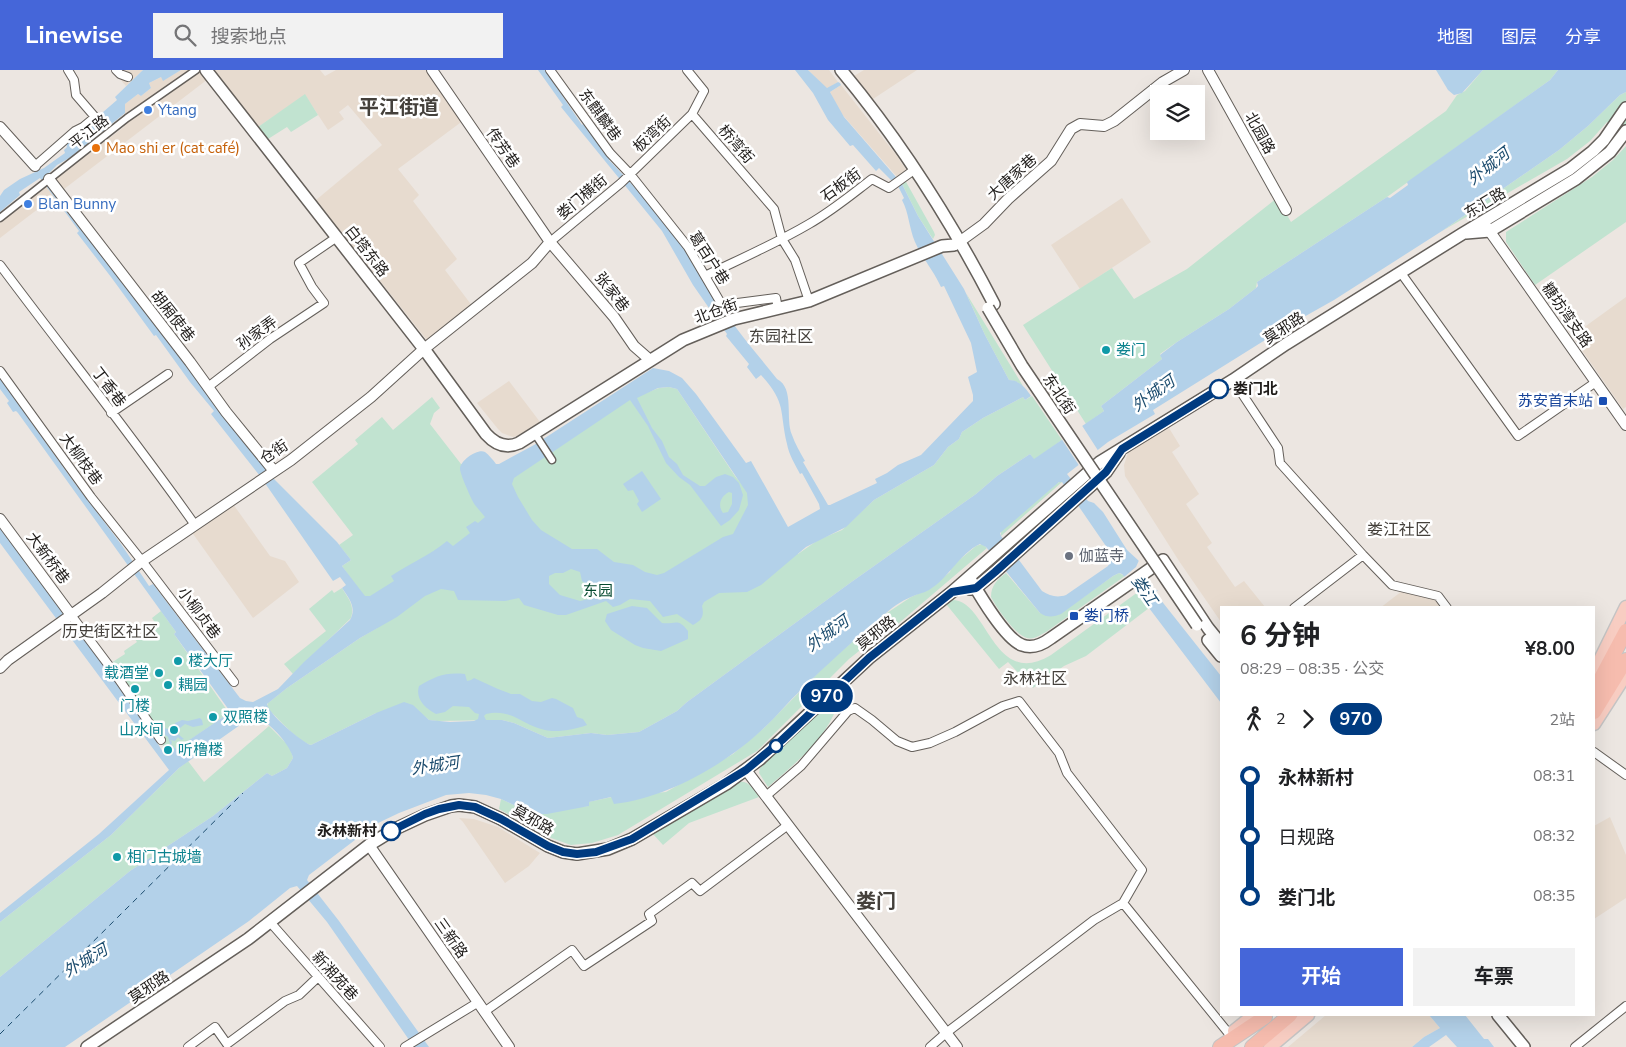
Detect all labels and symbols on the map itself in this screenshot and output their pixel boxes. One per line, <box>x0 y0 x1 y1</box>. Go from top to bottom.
street label: 东麒麟巷 <box>574 85 626 145</box>
district label: 平江街道 <box>359 94 439 121</box>
place label: Ytang <box>157 100 197 120</box>
marker: Ytang <box>142 104 154 116</box>
street label: 北园路 <box>1240 108 1280 158</box>
street label: 平江路 <box>65 110 113 154</box>
street label: 板湾街 <box>629 111 675 157</box>
street label: 桥湾街 <box>714 120 758 168</box>
street label: 传芳巷 <box>482 124 524 172</box>
place label: Mao shi er (cat café) <box>106 138 240 158</box>
marker: Mao shi er (cat café) <box>90 142 102 154</box>
water label: 外城河 <box>1463 142 1517 190</box>
street label: 大唐家巷 <box>983 149 1041 205</box>
street label: 石板街 <box>817 164 865 206</box>
street label: 娄门横街 <box>553 170 611 224</box>
street label: 东汇路 <box>1461 183 1509 223</box>
place label: Blan Bunny <box>38 194 116 214</box>
marker: Blan Bunny <box>22 198 34 210</box>
street label: 白塔东路 <box>341 221 393 281</box>
street label: 葛百户巷 <box>684 227 734 289</box>
street label: 张家巷 <box>590 268 634 316</box>
street label: 糖坊湾支路 <box>1537 279 1597 351</box>
street label: 胡厢使巷 <box>147 286 199 346</box>
street label: 北仓街 <box>691 294 741 328</box>
street label: 莫邪路 <box>1260 307 1308 349</box>
street label: 孙家弄 <box>233 312 281 354</box>
district label: 东园社区 <box>749 326 813 348</box>
place label: 娄门 <box>1116 340 1146 360</box>
marker: 娄门 <box>1100 344 1112 356</box>
street label: 丁香巷 <box>87 363 131 411</box>
water label: 外城河 <box>1128 369 1182 417</box>
street label: 东北街 <box>1038 370 1080 418</box>
marker: 娄门北 <box>1209 379 1229 399</box>
place label: 娄门北 <box>1233 379 1278 399</box>
place label: 苏安首末站 <box>1518 391 1593 411</box>
marker: 苏安首末站 <box>1597 395 1609 407</box>
street label: 大柳枝巷 <box>55 429 107 489</box>
street label: 仓街 <box>256 435 292 469</box>
district label: 娄江社区 <box>1367 519 1431 541</box>
street label: 大新桥巷 <box>22 528 74 588</box>
place label: 伽蓝寺 <box>1079 546 1124 566</box>
marker: 伽蓝寺 <box>1063 550 1075 562</box>
water label: 娄江 <box>1126 571 1164 612</box>
park label: 东园 <box>583 581 613 601</box>
street label: 小柳贞巷 <box>173 583 225 643</box>
place label: 娄门桥 <box>1084 606 1129 626</box>
water label: 外城河 <box>802 609 856 657</box>
marker: 娄门桥 <box>1068 610 1080 622</box>
street label: 莫邪路 <box>852 611 900 655</box>
district label: 历史街区社区 <box>62 621 158 643</box>
place label: 楼大厅 <box>188 651 233 671</box>
marker: 楼大厅 <box>172 655 184 667</box>
place label: 载酒堂 <box>104 663 149 683</box>
marker: 载酒堂 <box>153 667 165 679</box>
district label: 永林社区 <box>1003 668 1067 690</box>
place label: 耦园 <box>178 675 208 695</box>
marker: 耦园 <box>162 679 174 691</box>
line badge: 970 <box>798 680 856 712</box>
marker: 门楼 <box>129 683 141 695</box>
place label: 门楼 <box>120 696 150 716</box>
place label: 双照楼 <box>223 707 268 727</box>
marker: 双照楼 <box>207 711 219 723</box>
place label: 山水间 <box>119 720 164 740</box>
marker: 山水间 <box>168 724 180 736</box>
unlabelled marker <box>769 739 783 753</box>
place label: 听橹楼 <box>178 740 223 760</box>
marker: 听橹楼 <box>162 744 174 756</box>
water label: 外城河 <box>410 751 463 780</box>
street label: 莫邪路 <box>509 800 557 840</box>
place label: 永林新村 <box>317 821 377 841</box>
marker: 永林新村 <box>381 821 401 841</box>
place label: 相门古城墙 <box>127 847 202 867</box>
marker: 相门古城墙 <box>111 851 123 863</box>
district label: 娄门 <box>856 888 896 915</box>
street label: 三新路 <box>430 914 472 962</box>
water label: 外城河 <box>59 938 114 983</box>
street label: 新湘苑巷 <box>307 947 363 1005</box>
street label: 莫邪路 <box>125 966 173 1008</box>

